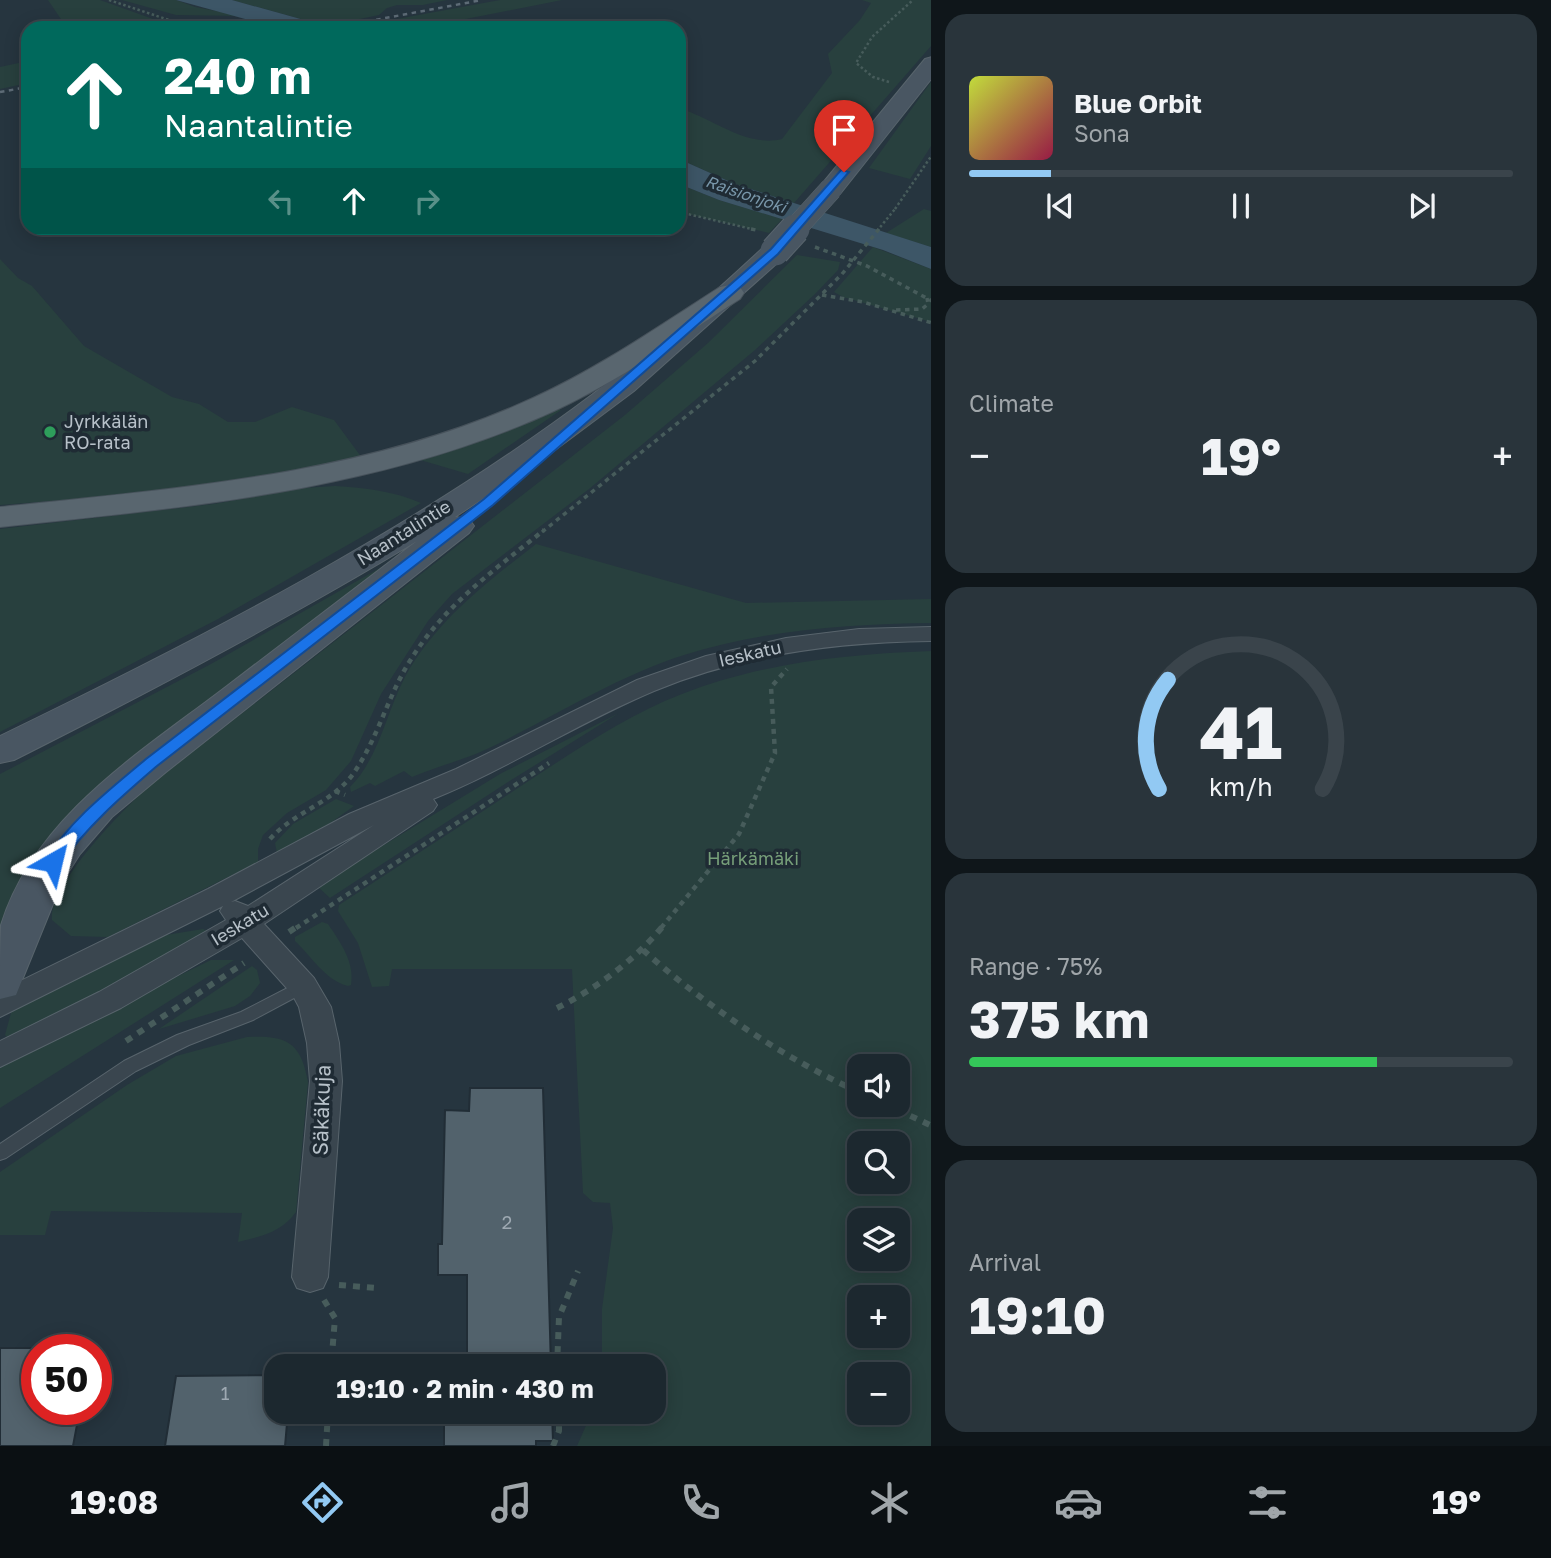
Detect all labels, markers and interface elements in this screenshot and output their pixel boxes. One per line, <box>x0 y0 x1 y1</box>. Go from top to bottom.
text: 240 m <box>164 46 312 105</box>
icon: ahead <box>49 49 140 140</box>
text: Blue Orbit <box>1074 88 1202 119</box>
pin <box>814 100 874 172</box>
text: Naantalintie <box>164 106 353 144</box>
icon: arrive <box>825 111 863 149</box>
text: Sona <box>1074 119 1130 147</box>
water label: Raisionjoki <box>703 171 790 218</box>
icon: left <box>262 182 300 220</box>
icon: ahead <box>335 182 373 220</box>
icon: right <box>408 182 446 220</box>
icon: previous <box>1041 187 1079 225</box>
icon: pause <box>1222 187 1260 225</box>
icon: next <box>1403 187 1441 225</box>
text: Climate <box>969 389 1054 417</box>
place label: Jyrkkälän RO-rata <box>64 410 148 453</box>
marker: Jyrkkälän RO-rata <box>42 424 58 440</box>
text: 19° <box>1201 424 1281 486</box>
text: − <box>969 433 990 478</box>
text: + <box>1492 433 1513 478</box>
street label: Naantalintie <box>353 495 454 570</box>
street label: Ieskatu <box>716 635 783 671</box>
text: 41 <box>1200 688 1283 775</box>
text: km/h <box>1209 771 1273 802</box>
position arrow <box>16.0 825 90.0 899</box>
park label: Härkämäki <box>707 847 799 869</box>
street label: Ieskatu <box>207 898 272 950</box>
text: Range · 75% <box>969 952 1102 980</box>
text: 375 km <box>969 987 1149 1049</box>
map controls <box>847 1054 910 1425</box>
button: sound <box>847 1054 910 1117</box>
street label: Säkäkuja <box>306 1064 336 1156</box>
button: search <box>847 1131 910 1194</box>
button: layers <box>847 1208 910 1271</box>
house number: 2 <box>502 1211 512 1233</box>
text: Arrival <box>969 1248 1041 1276</box>
text: 19:10 <box>969 1283 1106 1345</box>
button: + <box>847 1285 910 1348</box>
speed limit sign: 50 <box>21 1334 112 1425</box>
button: − <box>847 1362 910 1425</box>
text: 19:10 · 2 min · 430 m <box>336 1373 594 1404</box>
house number: 1 <box>221 1382 230 1404</box>
icon: directions <box>298 1478 347 1527</box>
icon: music <box>487 1478 536 1527</box>
icon: phone <box>676 1478 725 1527</box>
icon: climate <box>865 1478 914 1527</box>
icon: car <box>1054 1478 1103 1527</box>
icon: filters <box>1243 1478 1292 1527</box>
text: 19:08 <box>70 1483 158 1521</box>
text: 19° <box>1432 1483 1481 1521</box>

